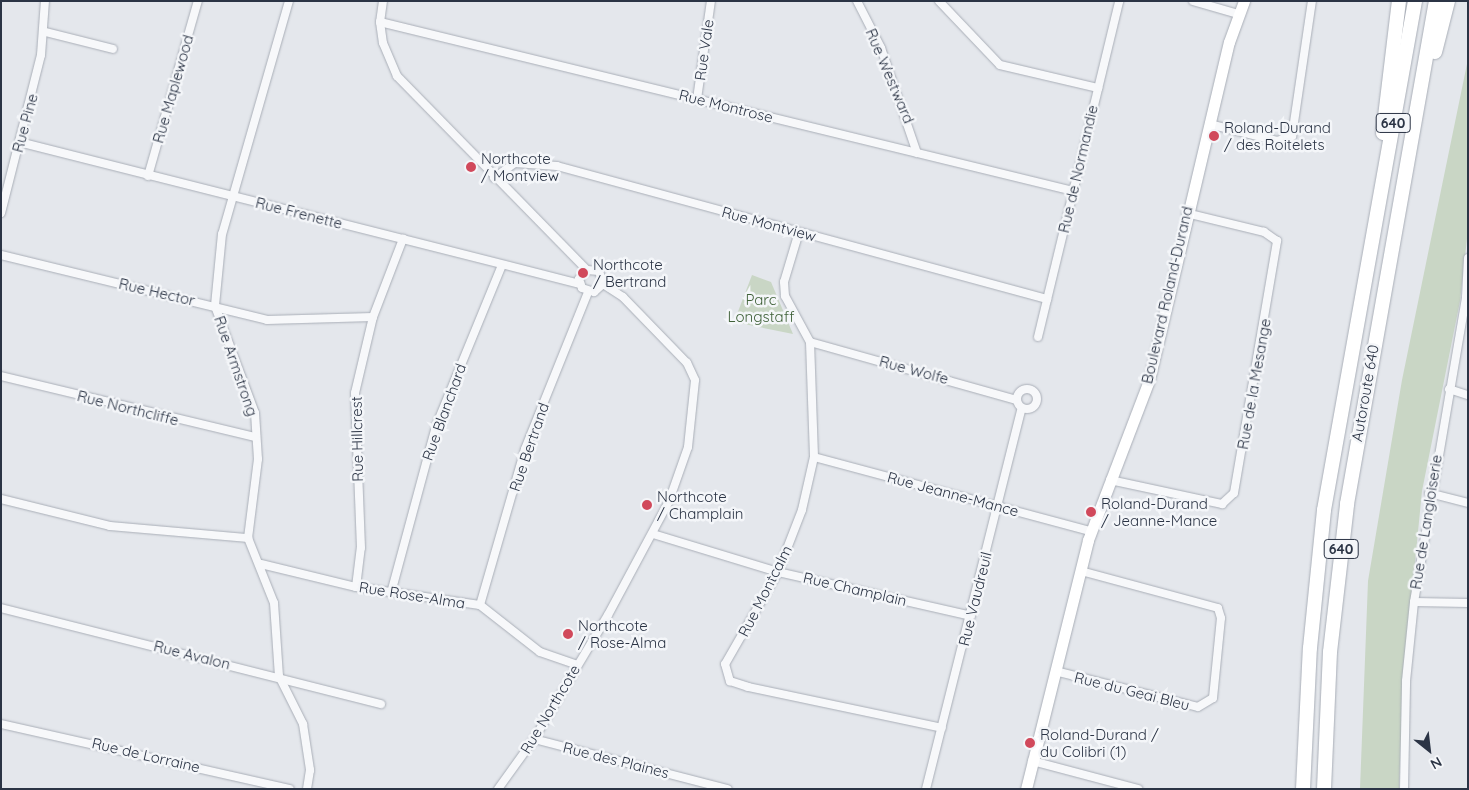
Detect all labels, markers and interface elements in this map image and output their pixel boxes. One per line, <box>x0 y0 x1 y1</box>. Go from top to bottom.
street label: Rue Vale <box>691 18 717 82</box>
street label: Rue Westward <box>862 26 918 126</box>
street label: Rue Maplewood <box>149 33 197 145</box>
street label: Rue Montrose <box>677 86 775 126</box>
street label: Rue Pine <box>9 92 41 154</box>
street label: Rue de Normandie <box>1055 103 1101 235</box>
road number: 640 <box>1376 112 1410 134</box>
place label: Roland-Durand / des Roitelets <box>1224 118 1331 153</box>
marker: Roland-Durand / des Roitelets <box>1208 130 1220 142</box>
place label: Northcote / Montview <box>481 149 559 184</box>
marker: Northcote / Montview <box>465 161 477 173</box>
street label: Rue Frenette <box>254 194 344 232</box>
street label: Rue Montview <box>720 203 818 245</box>
street label: Boulevard Roland-Durand <box>1138 204 1196 386</box>
place label: Northcote / Bertrand <box>593 255 666 290</box>
marker: Northcote / Bertrand <box>577 267 589 279</box>
street label: Rue Hector <box>117 274 197 310</box>
park label: Parc Longstaff <box>728 290 794 325</box>
street label: Rue Armstrong <box>210 314 262 418</box>
street label: Rue de la Mesange <box>1234 317 1274 451</box>
street label: Autoroute 640 <box>1348 343 1382 443</box>
street label: Rue Wolfe <box>877 352 951 388</box>
street label: Rue Blanchard <box>418 361 470 463</box>
street label: Rue Northcliffe <box>75 387 181 429</box>
street label: Rue Hillcrest <box>347 396 367 482</box>
street label: Rue Bertrand <box>505 400 553 494</box>
street label: Rue de Langloiserie <box>1406 453 1446 591</box>
street label: Rue Jeanne-Mance <box>885 468 1021 520</box>
place label: Northcote / Champlain <box>657 487 744 522</box>
place label: Roland-Durand / Jeanne-Mance <box>1101 494 1217 529</box>
marker: Northcote / Champlain <box>641 499 653 511</box>
marker: Roland-Durand / Jeanne-Mance <box>1085 506 1097 518</box>
road number: 640 <box>1324 538 1358 560</box>
street label: Rue Montcalm <box>734 542 796 640</box>
street label: Rue Vaudreuil <box>955 550 995 648</box>
street label: Rue Champlain <box>802 568 908 610</box>
street label: Rue Rose-Alma <box>358 578 466 612</box>
place label: Northcote / Rose-Alma <box>578 616 666 651</box>
marker: Northcote / Rose-Alma <box>562 628 574 640</box>
street label: Rue Avalon <box>152 637 232 673</box>
street label: Rue Northcote <box>516 661 584 757</box>
street label: Rue du Geai Bleu <box>1072 668 1192 714</box>
place label: Roland-Durand / du Colibri (1) <box>1040 725 1159 760</box>
north arrow <box>1404 725 1454 775</box>
street label: Rue de Lorraine <box>90 734 202 776</box>
marker: Roland-Durand / du Colibri (1) <box>1024 737 1036 749</box>
street label: Rue des Plaines <box>561 738 671 782</box>
text: N <box>1427 753 1445 773</box>

